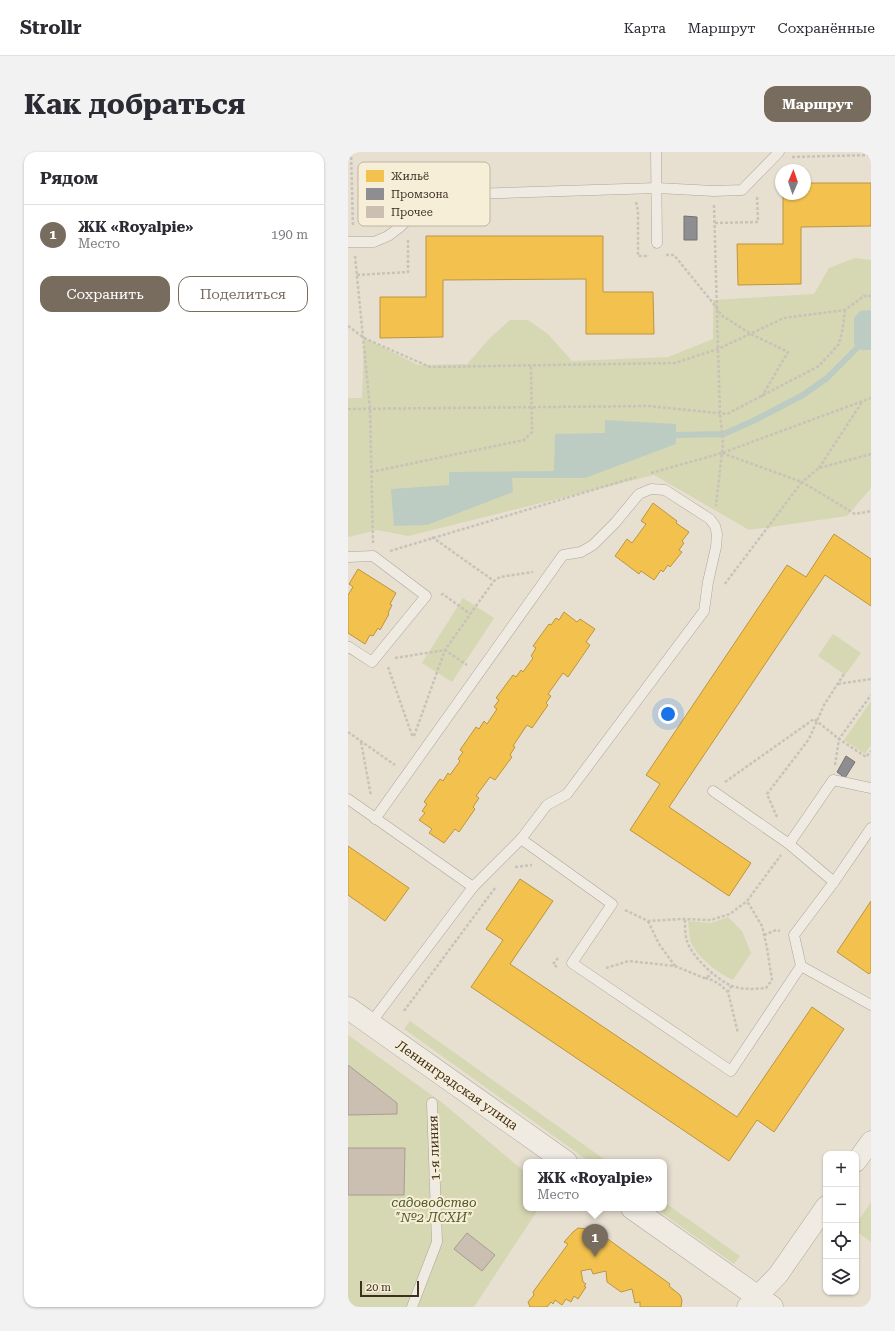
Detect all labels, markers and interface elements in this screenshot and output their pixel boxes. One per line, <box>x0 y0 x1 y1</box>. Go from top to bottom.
text: Strollr <box>20 16 82 39</box>
text: Карта <box>624 20 666 36</box>
text: Маршрут <box>688 20 756 36</box>
text: Сохранённые <box>778 20 875 36</box>
button: Маршрут <box>764 86 871 122</box>
text: Как добраться <box>24 88 245 121</box>
legend <box>358 162 490 226</box>
north arrow <box>775 164 811 200</box>
text: Рядом <box>40 168 98 188</box>
text: Жильё <box>391 170 429 183</box>
text: Промзона <box>391 188 449 201</box>
text: Прочее <box>391 206 433 219</box>
text: ЖК «Royalpie» <box>78 218 194 236</box>
text: 1 <box>49 227 57 242</box>
text: 190 m <box>271 227 308 242</box>
text: Место <box>78 236 120 251</box>
button: Сохранить <box>40 276 170 312</box>
button: Поделиться <box>178 276 308 312</box>
your location <box>658 704 678 724</box>
street label: Ленинградская улица <box>393 1037 521 1133</box>
street label: 1-я линия <box>425 1115 443 1181</box>
map controls <box>823 1151 859 1295</box>
button: + <box>823 1151 859 1187</box>
popup <box>523 1159 667 1211</box>
text: ЖК «Royalpie» <box>537 1169 653 1187</box>
text: Место <box>537 1187 579 1202</box>
button: − <box>823 1187 859 1223</box>
park label: садоводство "№2 ЛСХИ" <box>391 1195 477 1225</box>
button: locate <box>823 1223 859 1259</box>
pin: 1 <box>582 1224 608 1257</box>
button: layers <box>823 1259 859 1295</box>
scale bar <box>360 1279 419 1298</box>
text: 20 m <box>366 1281 391 1294</box>

